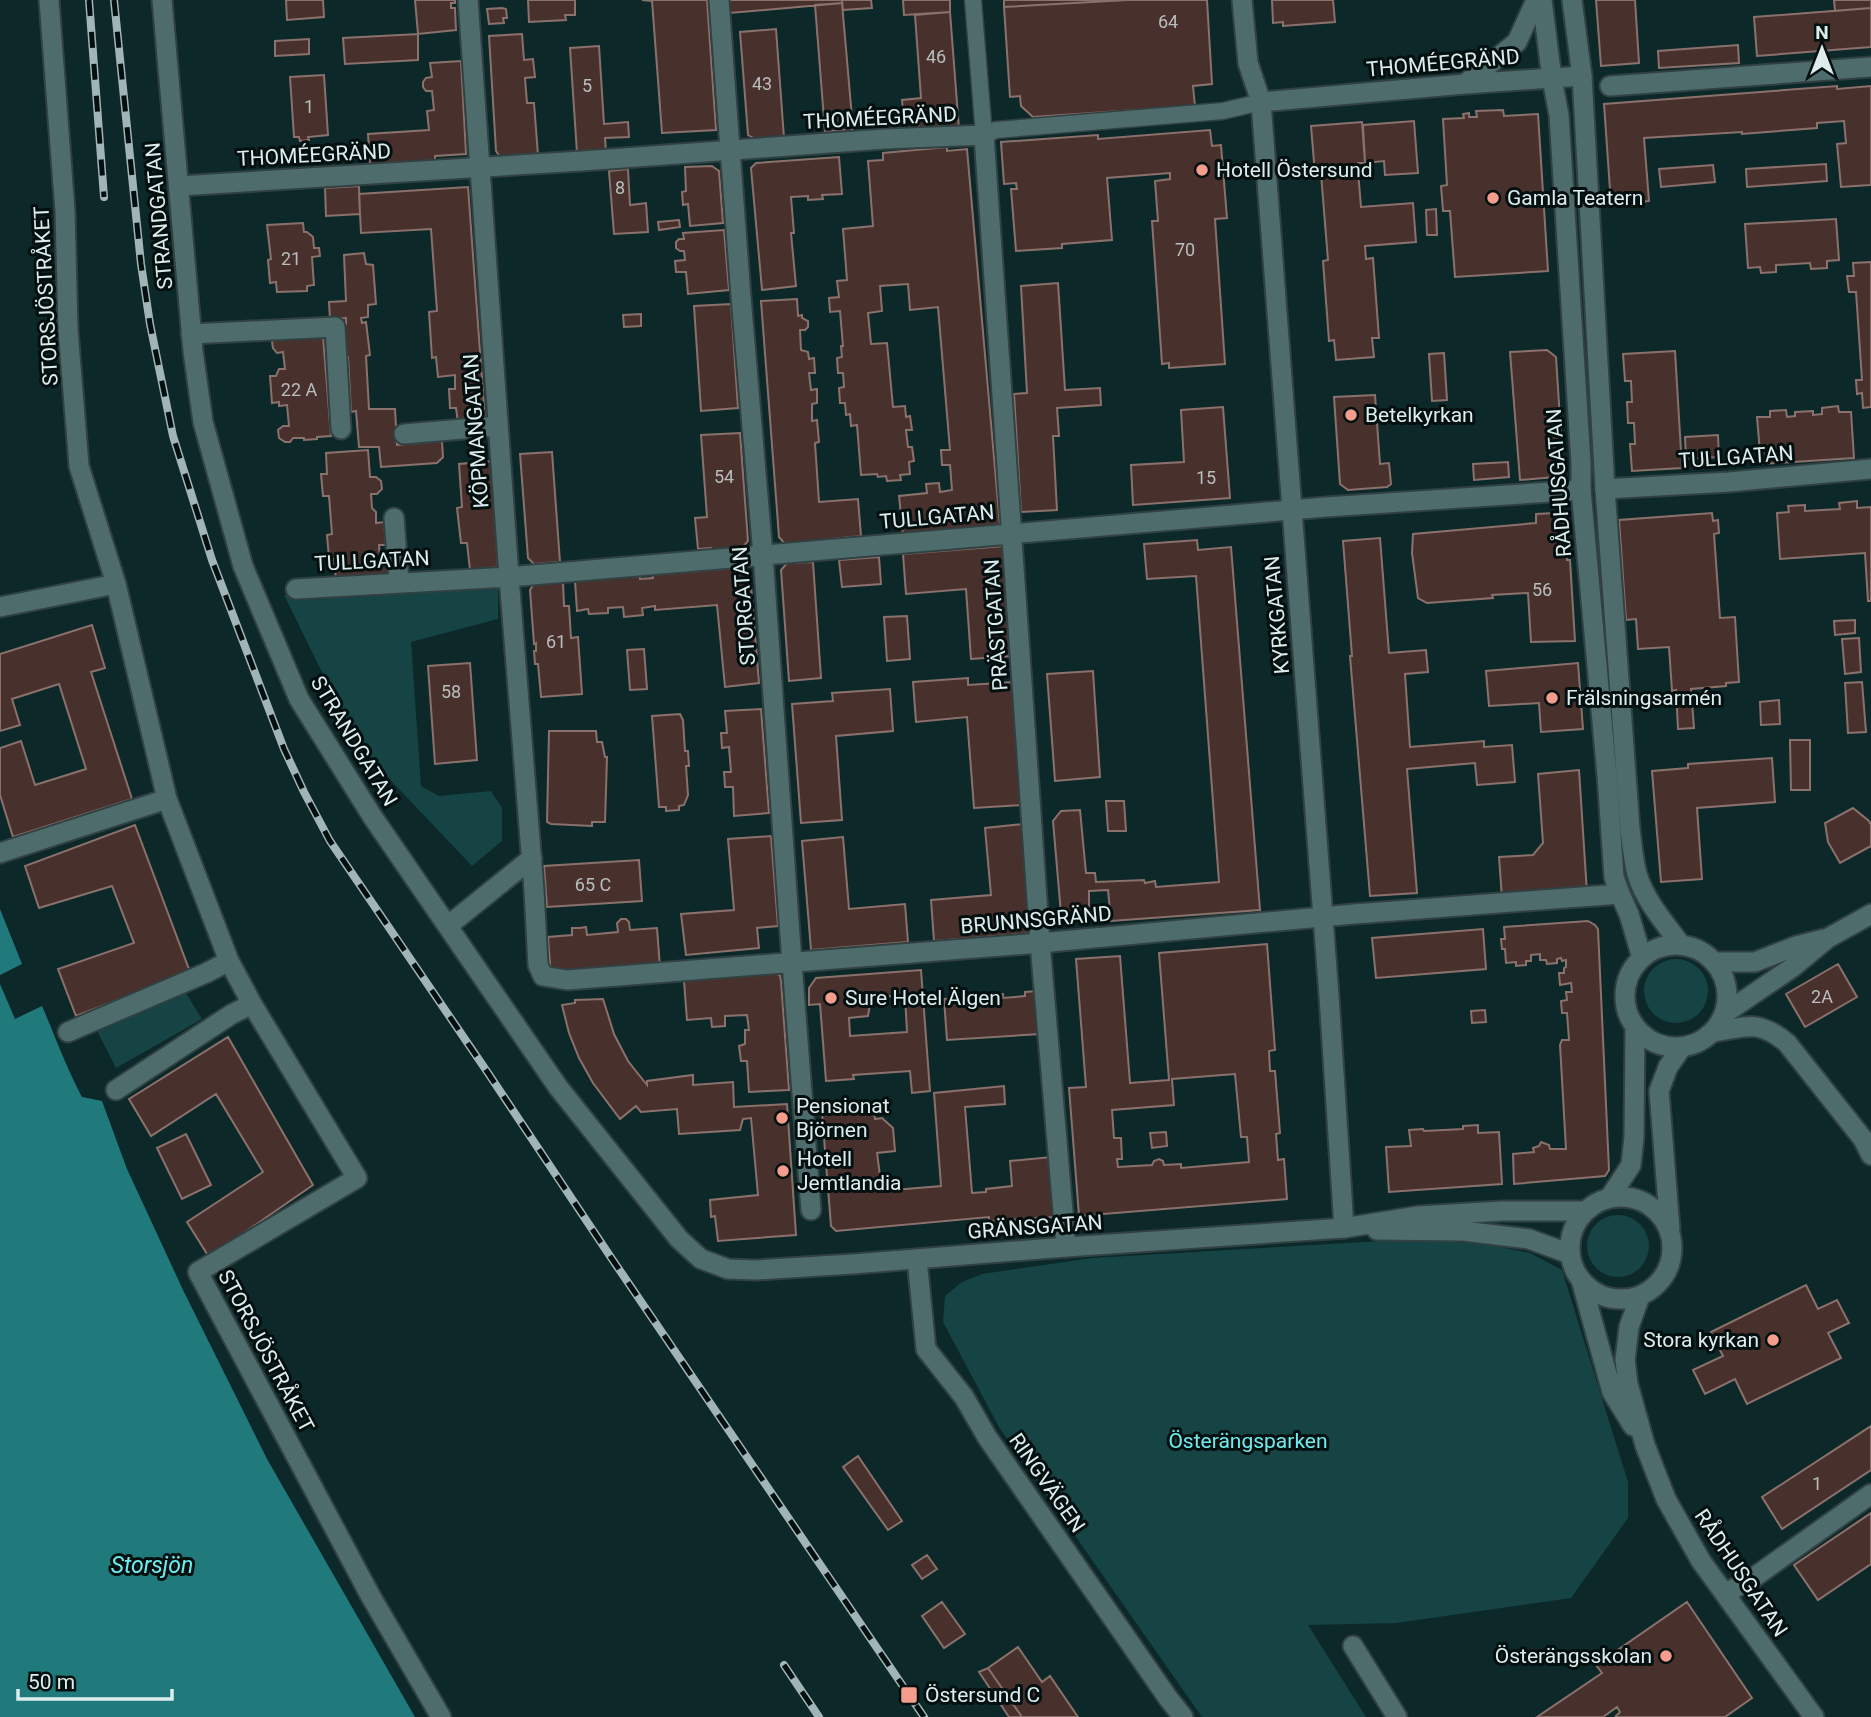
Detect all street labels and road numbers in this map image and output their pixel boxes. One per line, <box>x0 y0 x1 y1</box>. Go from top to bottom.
street label: THOMÉEGRÄND <box>1365 44 1521 82</box>
street label: THOMÉEGRÄND <box>803 102 957 134</box>
street label: THOMÉEGRÄND <box>237 139 391 171</box>
street label: STRANDGATAN <box>141 141 177 291</box>
street label: STORSJÖSTRÅKET <box>29 205 63 387</box>
street label: KÖPMANGATAN <box>459 353 493 509</box>
street label: RÅDHUSGATAN <box>1542 408 1576 558</box>
street label: TULLGATAN <box>1678 441 1794 473</box>
street label: TULLGATAN <box>879 500 995 534</box>
street label: TULLGATAN <box>314 546 430 576</box>
street label: STORGATAN <box>728 546 760 666</box>
street label: KYRKGATAN <box>1260 555 1294 675</box>
street label: PRÄSTGATAN <box>979 558 1013 692</box>
street label: STRANDGATAN <box>306 672 402 810</box>
street label: BRUNNSGRÄND <box>959 901 1113 939</box>
street label: GRÄNSGATAN <box>967 1210 1103 1244</box>
street label: STORSJÖSTRÅKET <box>213 1266 319 1437</box>
street label: RINGVÄGEN <box>1004 1429 1090 1537</box>
street label: RÅDHUSGATAN <box>1690 1505 1792 1641</box>

